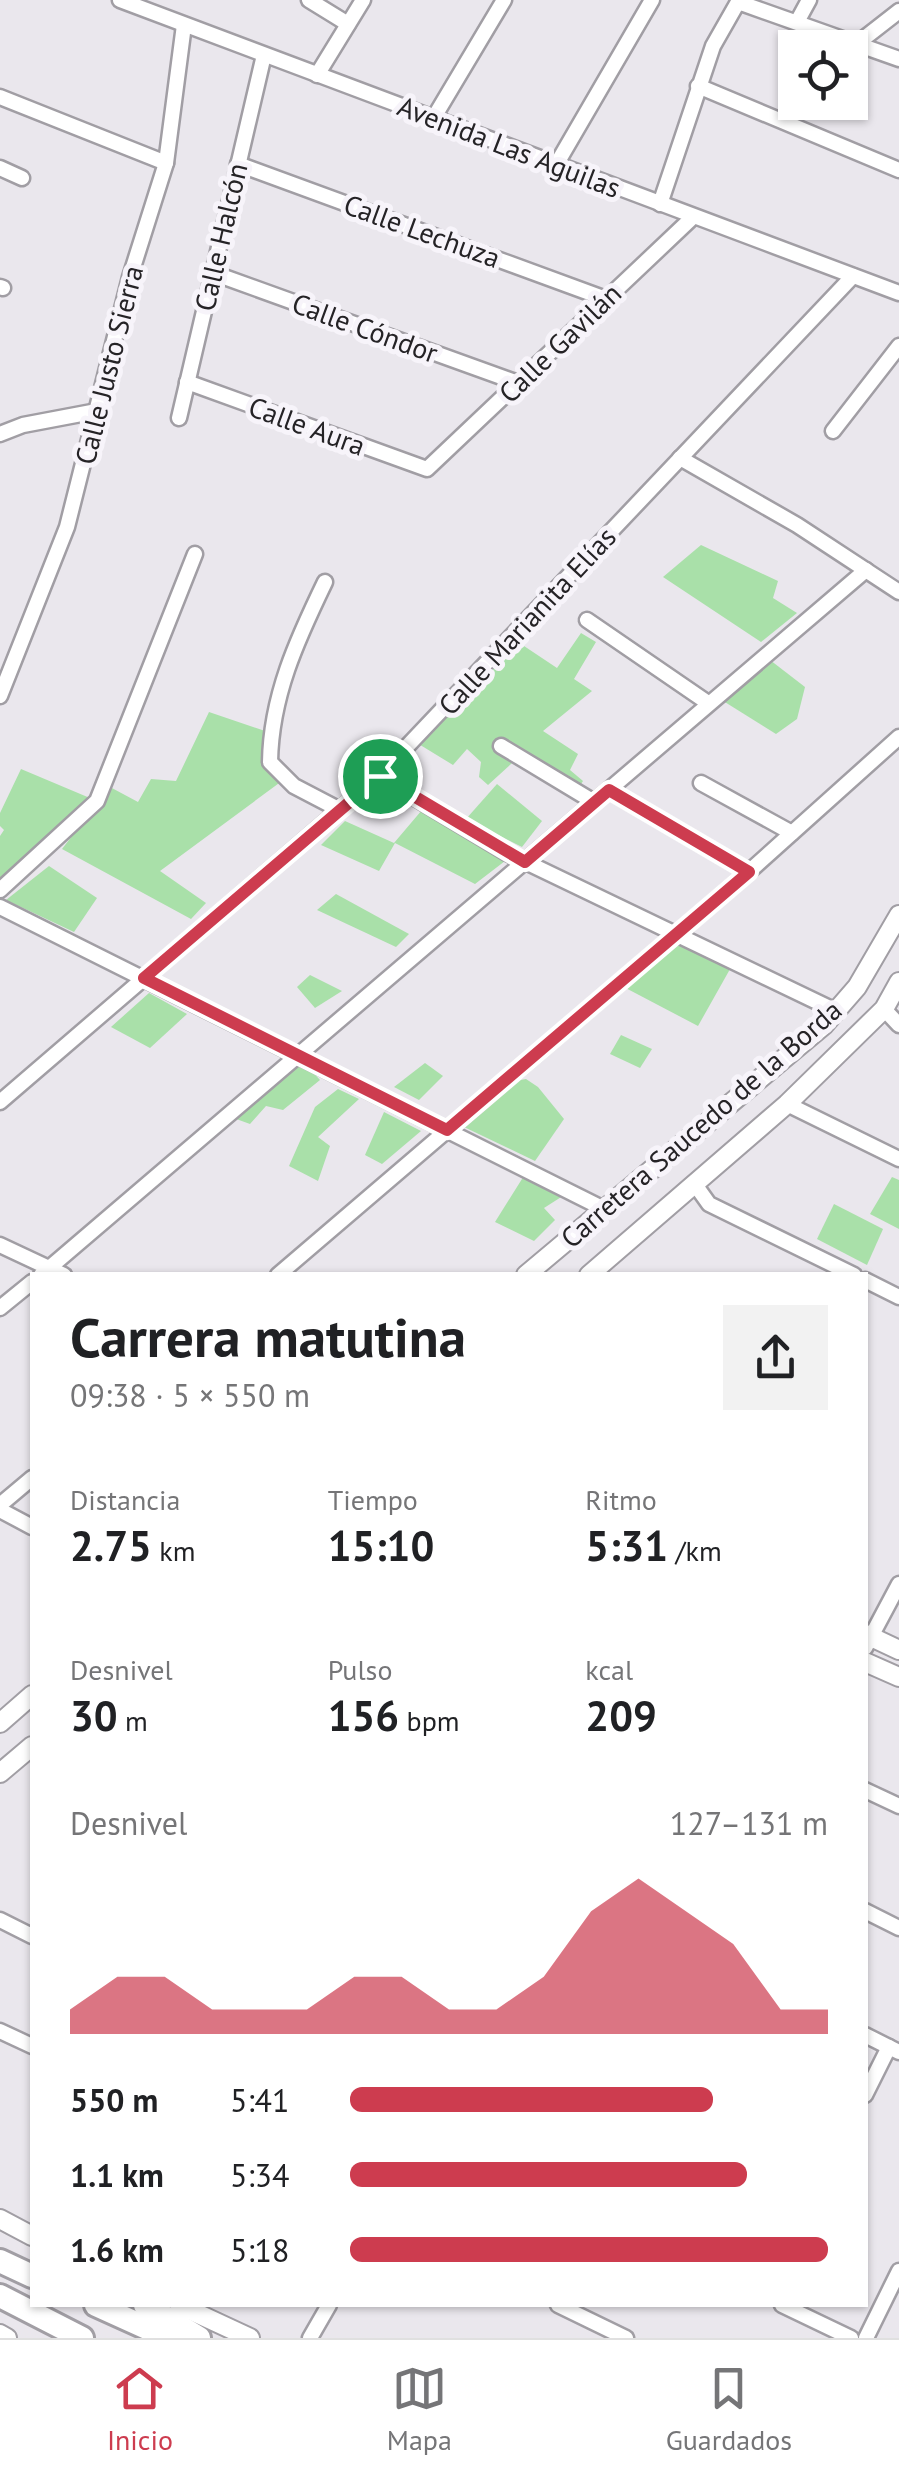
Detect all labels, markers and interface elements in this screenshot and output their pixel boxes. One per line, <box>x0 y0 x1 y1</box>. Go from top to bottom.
map controls <box>778 30 868 120</box>
button: locate <box>778 30 868 120</box>
street label: Avenida Las Aguilas <box>393 87 626 206</box>
street label: Calle Halcón <box>186 159 255 314</box>
street label: Calle Lechuza <box>339 185 505 276</box>
street label: Calle Justo Sierra <box>66 262 151 468</box>
street label: Calle Gavilán <box>490 275 629 410</box>
street label: Calle Cóndor <box>287 284 444 371</box>
street label: Calle Aura <box>244 387 371 464</box>
street label: Calle Marianita Elías <box>430 519 624 723</box>
pin <box>338 734 423 819</box>
icon: arrive <box>353 749 408 804</box>
street label: Carretera Saucedo de la Borda <box>552 991 849 1256</box>
text: Carrera matutina <box>70 1301 466 1372</box>
button: share <box>723 1305 828 1410</box>
text: 09:38 · 5 × 550 m <box>70 1374 310 1416</box>
text: Distancia <box>70 1481 180 1518</box>
text: Tiempo <box>328 1481 418 1518</box>
text: Ritmo <box>585 1481 657 1518</box>
text: 2.75 <box>70 1518 152 1573</box>
text: 15:10 <box>328 1518 434 1573</box>
text: 5:31 <box>585 1518 668 1573</box>
text: km <box>152 1532 195 1569</box>
text: /km <box>668 1532 722 1569</box>
text: Desnivel <box>70 1651 173 1688</box>
text: Pulso <box>328 1651 392 1688</box>
text: kcal <box>585 1651 633 1688</box>
text: 30 <box>70 1688 118 1743</box>
text: 156 <box>328 1688 399 1743</box>
text: 209 <box>585 1688 657 1743</box>
text: m <box>118 1702 148 1739</box>
text: bpm <box>399 1702 460 1739</box>
text: Desnivel <box>70 1802 187 1844</box>
text: 127–131 m <box>670 1802 828 1844</box>
text: 550 m <box>70 2079 158 2121</box>
text: 5:41 <box>230 2079 289 2121</box>
text: 1.1 km <box>70 2154 164 2196</box>
text: 5:34 <box>230 2154 289 2196</box>
text: 1.6 km <box>70 2229 164 2271</box>
text: 5:18 <box>230 2229 289 2271</box>
tab: Inicio <box>107 2361 173 2458</box>
tab: Mapa <box>387 2361 452 2458</box>
tab: Guardados <box>666 2361 792 2458</box>

